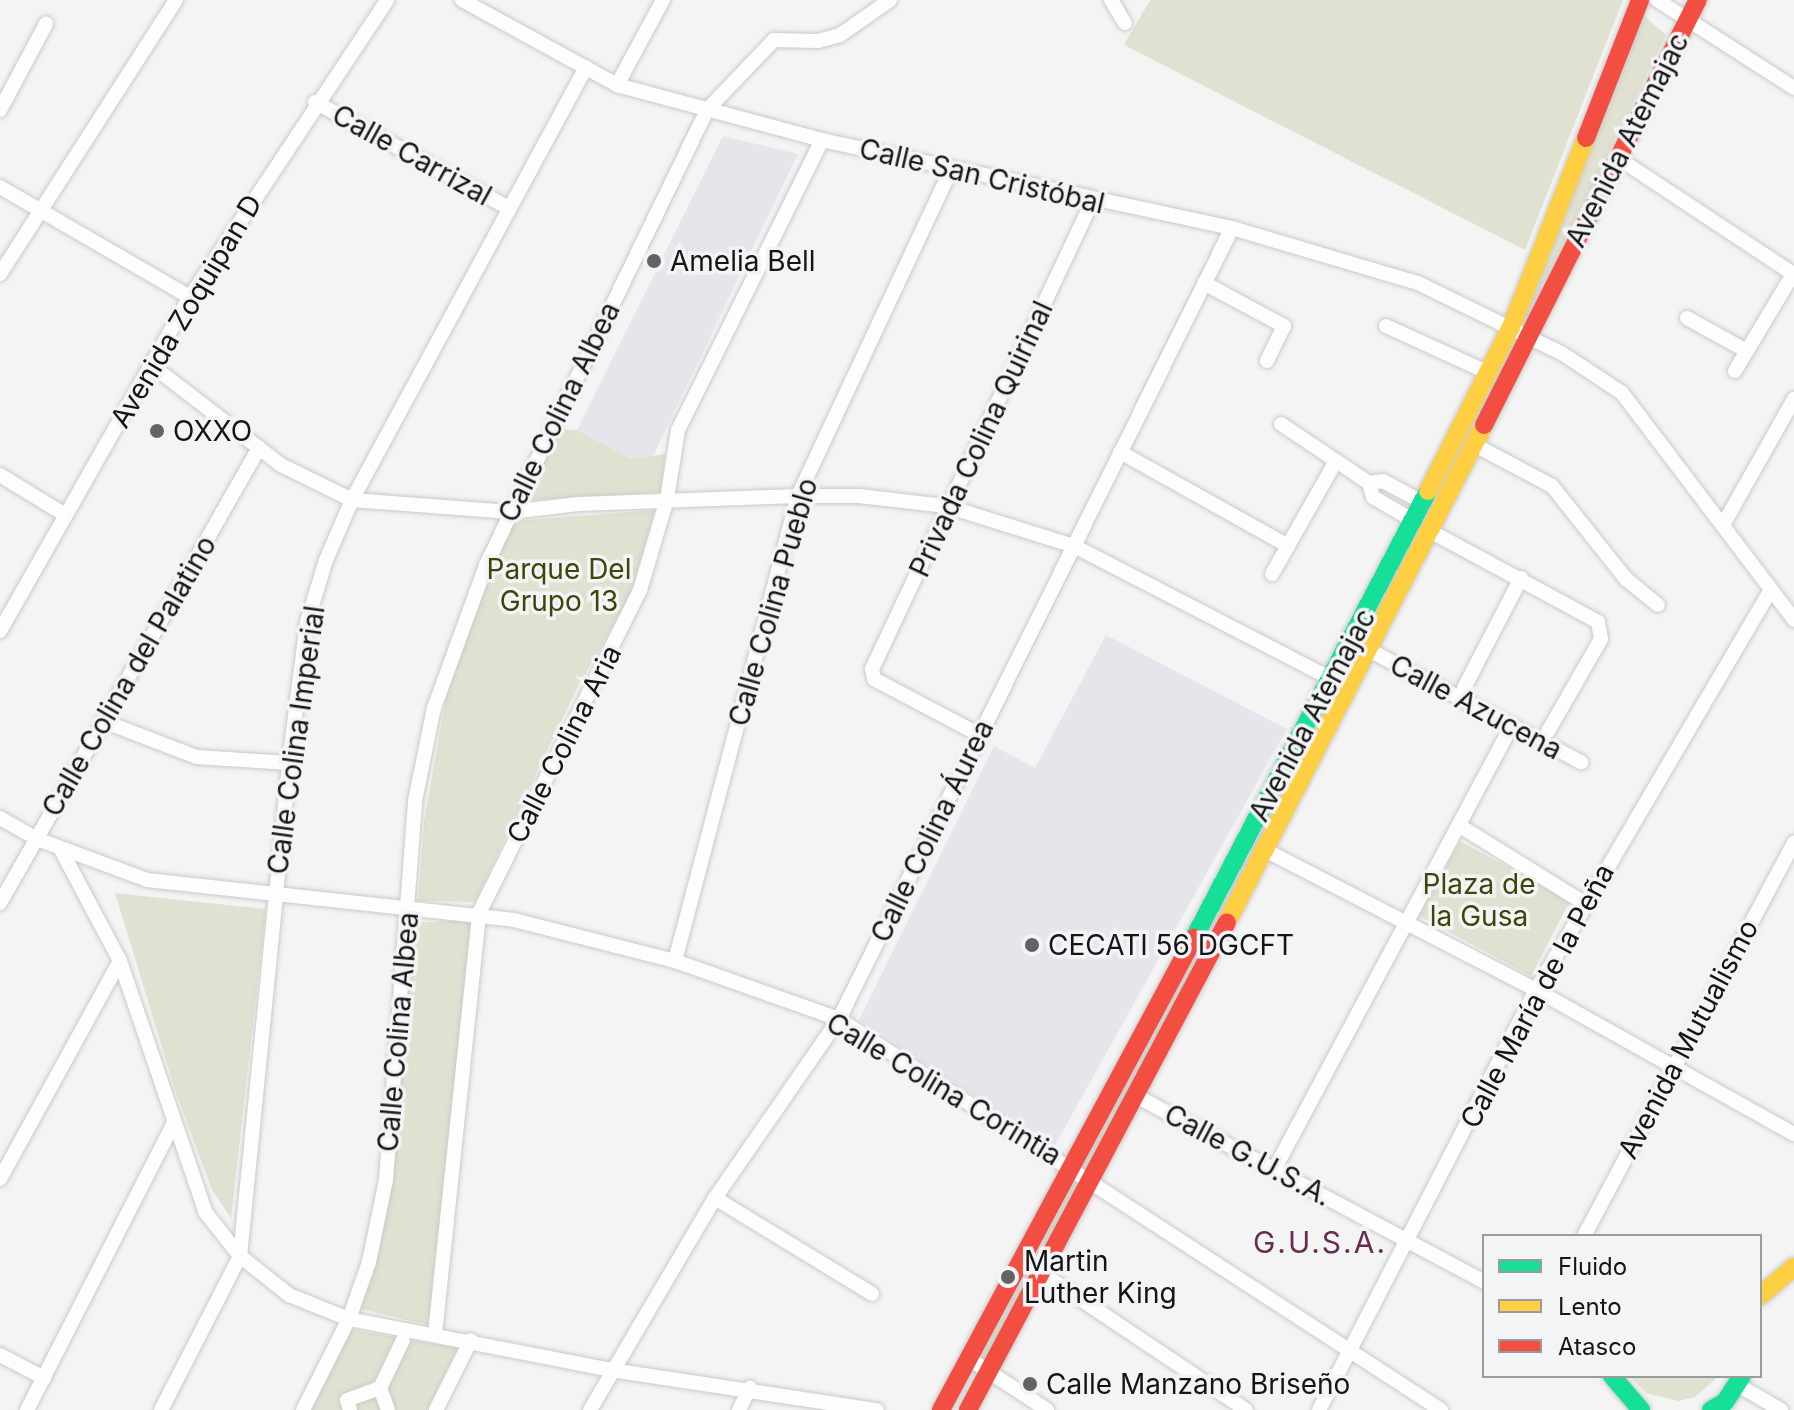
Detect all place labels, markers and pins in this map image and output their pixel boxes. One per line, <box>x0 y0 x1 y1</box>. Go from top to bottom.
place label: Amelia Bell <box>670 244 816 278</box>
marker: Amelia Bell <box>645 252 663 270</box>
place label: OXXO <box>173 414 252 448</box>
marker: OXXO <box>148 422 166 440</box>
place label: CECATI 56 DGCFT <box>1048 928 1294 962</box>
marker: CECATI 56 DGCFT <box>1023 936 1041 954</box>
place label: Martin Luther King <box>1024 1244 1177 1310</box>
marker: Martin Luther King <box>999 1268 1017 1286</box>
place label: Calle Manzano Briseño <box>1046 1367 1350 1401</box>
marker: Calle Manzano Briseño <box>1021 1375 1039 1393</box>

